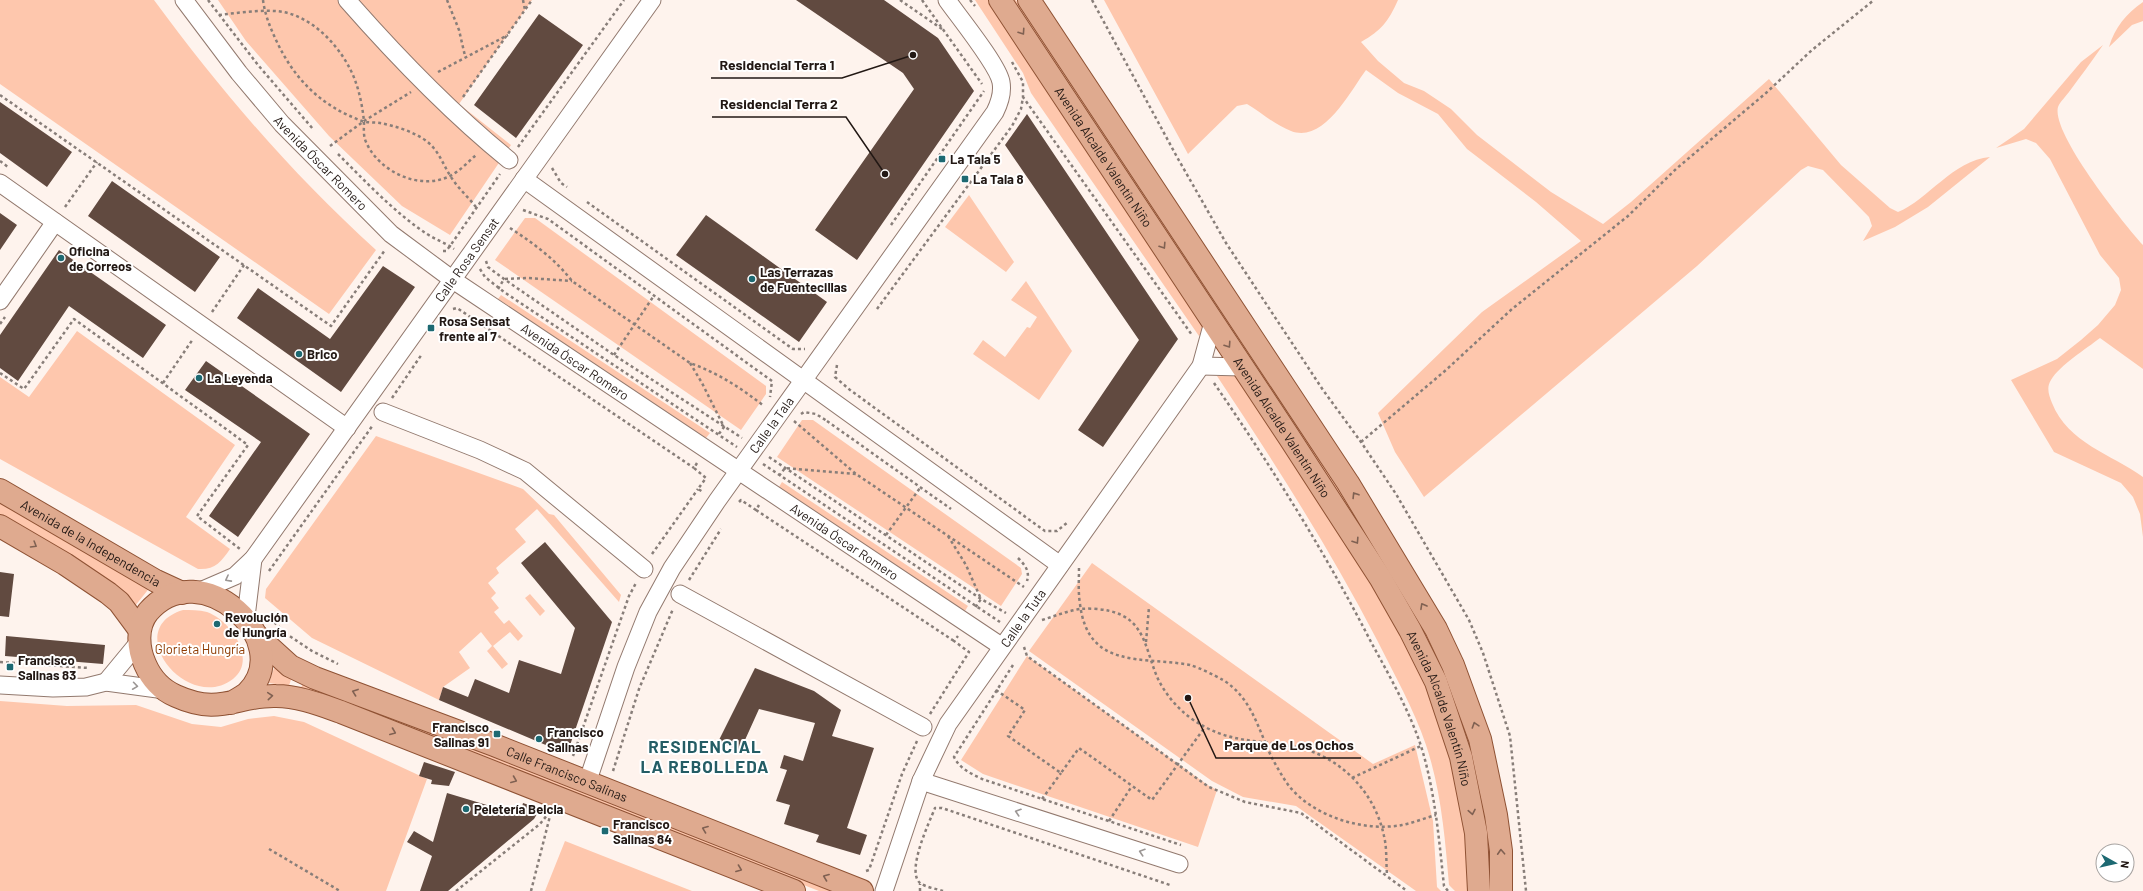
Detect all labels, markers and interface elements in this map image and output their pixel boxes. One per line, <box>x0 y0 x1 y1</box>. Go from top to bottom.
one-way arrow <box>1017 28 1024 35</box>
callout: Residencial Terra 1 <box>711 52 842 78</box>
text: Residencial Terra 1 <box>720 56 835 73</box>
street label: Avenida Alcalde Valentín Niño <box>1051 84 1156 230</box>
callout: Residencial Terra 2 <box>712 91 846 117</box>
text: Residencial Terra 2 <box>720 95 838 112</box>
street label: Avenida Óscar Romero <box>270 112 371 214</box>
place label: La Tala 5 <box>950 151 1001 167</box>
marker: La Tala 5 <box>937 154 947 164</box>
place label: La Tala 8 <box>973 171 1024 187</box>
marker: La Tala 8 <box>960 174 970 184</box>
street label: Calle Rosa Sensat <box>431 214 502 305</box>
one-way arrow <box>1158 242 1166 249</box>
place label: Oficina de Correos <box>69 243 132 274</box>
marker: Oficina de Correos <box>56 253 66 263</box>
place label: Las Terrazas de Fuentecillas <box>760 264 848 295</box>
marker: Las Terrazas de Fuentecillas <box>747 274 757 284</box>
place label: Rosa Sensat frente al 7 <box>439 313 510 344</box>
street label: Avenida Óscar Romero <box>518 320 632 403</box>
marker: Rosa Sensat frente al 7 <box>426 323 436 333</box>
one-way arrow <box>1223 341 1231 348</box>
place label: Brico <box>307 346 338 362</box>
marker: Brico <box>294 349 304 359</box>
street label: Avenida Alcalde Valentín Niño <box>1230 354 1334 501</box>
place label: La Leyenda <box>207 370 273 386</box>
marker: La Leyenda <box>194 373 204 383</box>
street label: Calle la Tala <box>746 393 797 456</box>
one-way arrow <box>1352 492 1360 499</box>
street label: Avenida de la Independencia <box>18 496 163 590</box>
street label: Avenida Óscar Romero <box>787 500 902 583</box>
one-way arrow <box>1352 537 1359 544</box>
one-way arrow <box>30 541 37 548</box>
one-way arrow <box>225 575 232 582</box>
street label: Calle la Tuta <box>997 586 1049 650</box>
one-way arrow <box>1421 603 1428 610</box>
place label: Revolución de Hungría <box>225 609 288 640</box>
marker: Revolución de Hungría <box>212 619 222 629</box>
street label: Avenida Alcalde Valentín Niño <box>1404 628 1475 788</box>
park label: Glorieta Hungría <box>155 641 245 657</box>
place label: Francisco Salinas 83 <box>18 652 76 683</box>
marker: Francisco Salinas 83 <box>5 662 15 672</box>
one-way arrow <box>132 681 139 690</box>
one-way arrow <box>352 689 359 697</box>
one-way arrow <box>267 692 273 701</box>
place label: Francisco Salinas 91 <box>432 719 489 750</box>
one-way arrow <box>1472 721 1480 728</box>
place label: Francisco Salinas <box>547 724 604 755</box>
one-way arrow <box>390 728 397 736</box>
marker: Francisco Salinas 91 <box>492 729 502 739</box>
callout: Parque de Los Ochos <box>1216 732 1361 758</box>
marker: Francisco Salinas <box>534 734 544 744</box>
district label: RESIDENCIAL LA REBOLLEDA <box>641 736 769 776</box>
text: Parque de Los Ochos <box>1224 736 1354 753</box>
street label: Calle Francisco Salinas <box>504 743 630 805</box>
one-way arrow <box>511 776 518 784</box>
place label: Peletería Belcla <box>474 801 564 817</box>
marker: Peletería Belcla <box>461 804 471 814</box>
one-way arrow <box>1015 808 1022 817</box>
one-way arrow <box>1468 809 1476 815</box>
place label: Francisco Salinas 84 <box>613 816 672 847</box>
marker: Francisco Salinas 84 <box>600 826 610 836</box>
one-way arrow <box>701 826 708 834</box>
north arrow <box>2095 843 2135 883</box>
one-way arrow <box>1138 848 1145 857</box>
one-way arrow <box>1496 849 1505 855</box>
text: N <box>2118 860 2132 869</box>
one-way arrow <box>735 865 742 873</box>
one-way arrow <box>822 873 829 881</box>

